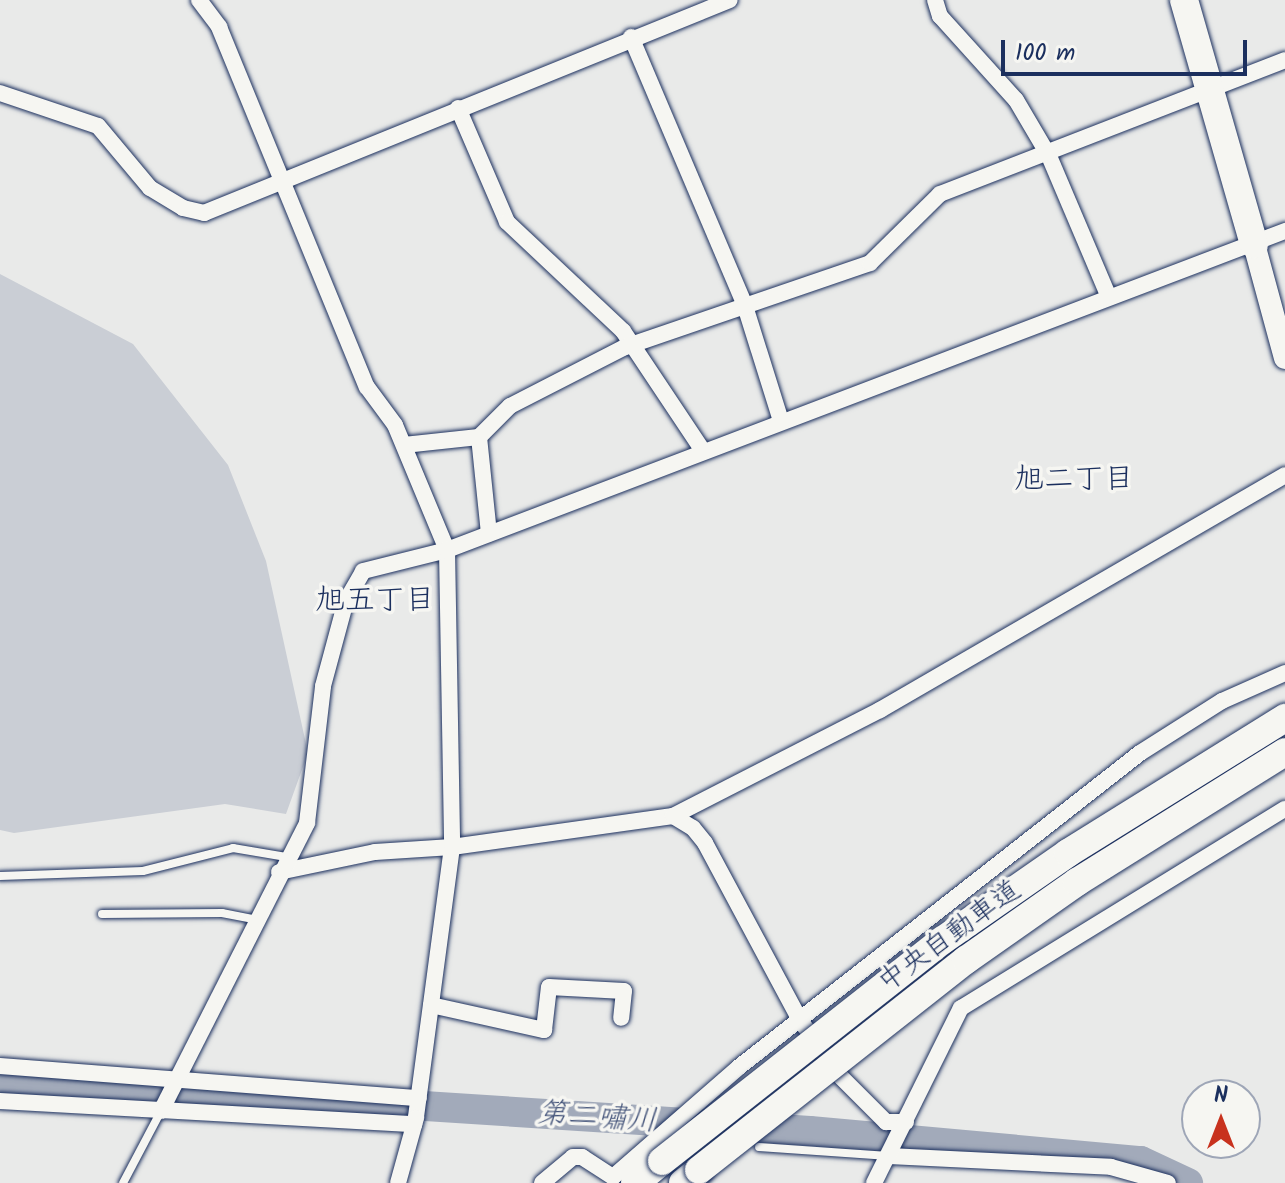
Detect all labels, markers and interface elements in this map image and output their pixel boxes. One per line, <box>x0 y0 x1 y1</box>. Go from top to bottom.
scale bar <box>1005 24 1251 74</box>
text: 100 m <box>1015 34 1075 73</box>
district label: 旭二丁目 <box>1014 462 1134 498</box>
district label: 旭五丁目 <box>315 583 435 619</box>
street label: 中央自動車道 <box>872 874 1028 1000</box>
north arrow <box>1181 1079 1261 1159</box>
text: N <box>1214 1079 1228 1114</box>
water label: 第二嘯川 <box>536 1096 658 1140</box>

